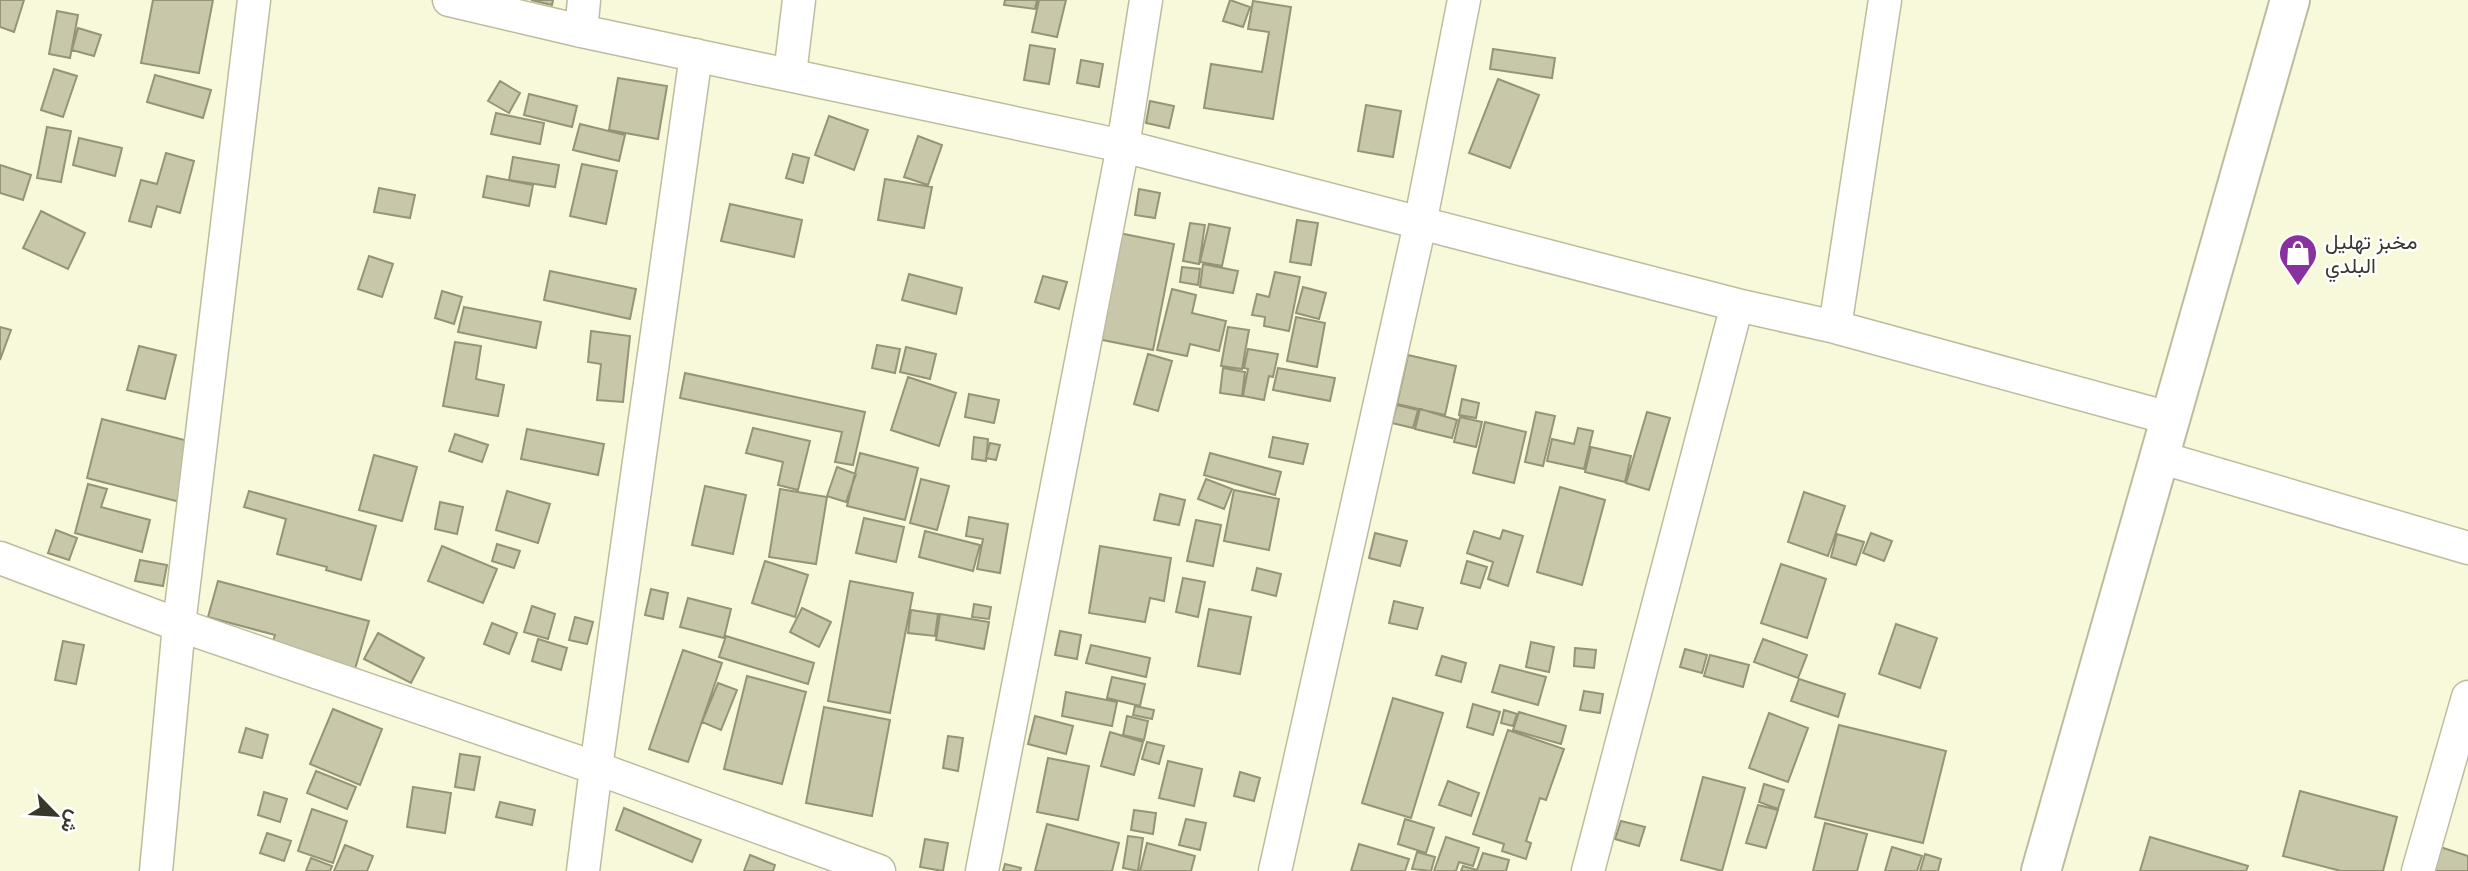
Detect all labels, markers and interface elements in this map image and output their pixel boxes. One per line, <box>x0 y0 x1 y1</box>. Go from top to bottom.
place label: مخبز تهليل البلدي <box>2325 227 2417 283</box>
shop icon: مخبز تهليل البلدي <box>2277 232 2319 287</box>
north arrow <box>21 780 91 850</box>
text: ش <box>55 806 88 838</box>

